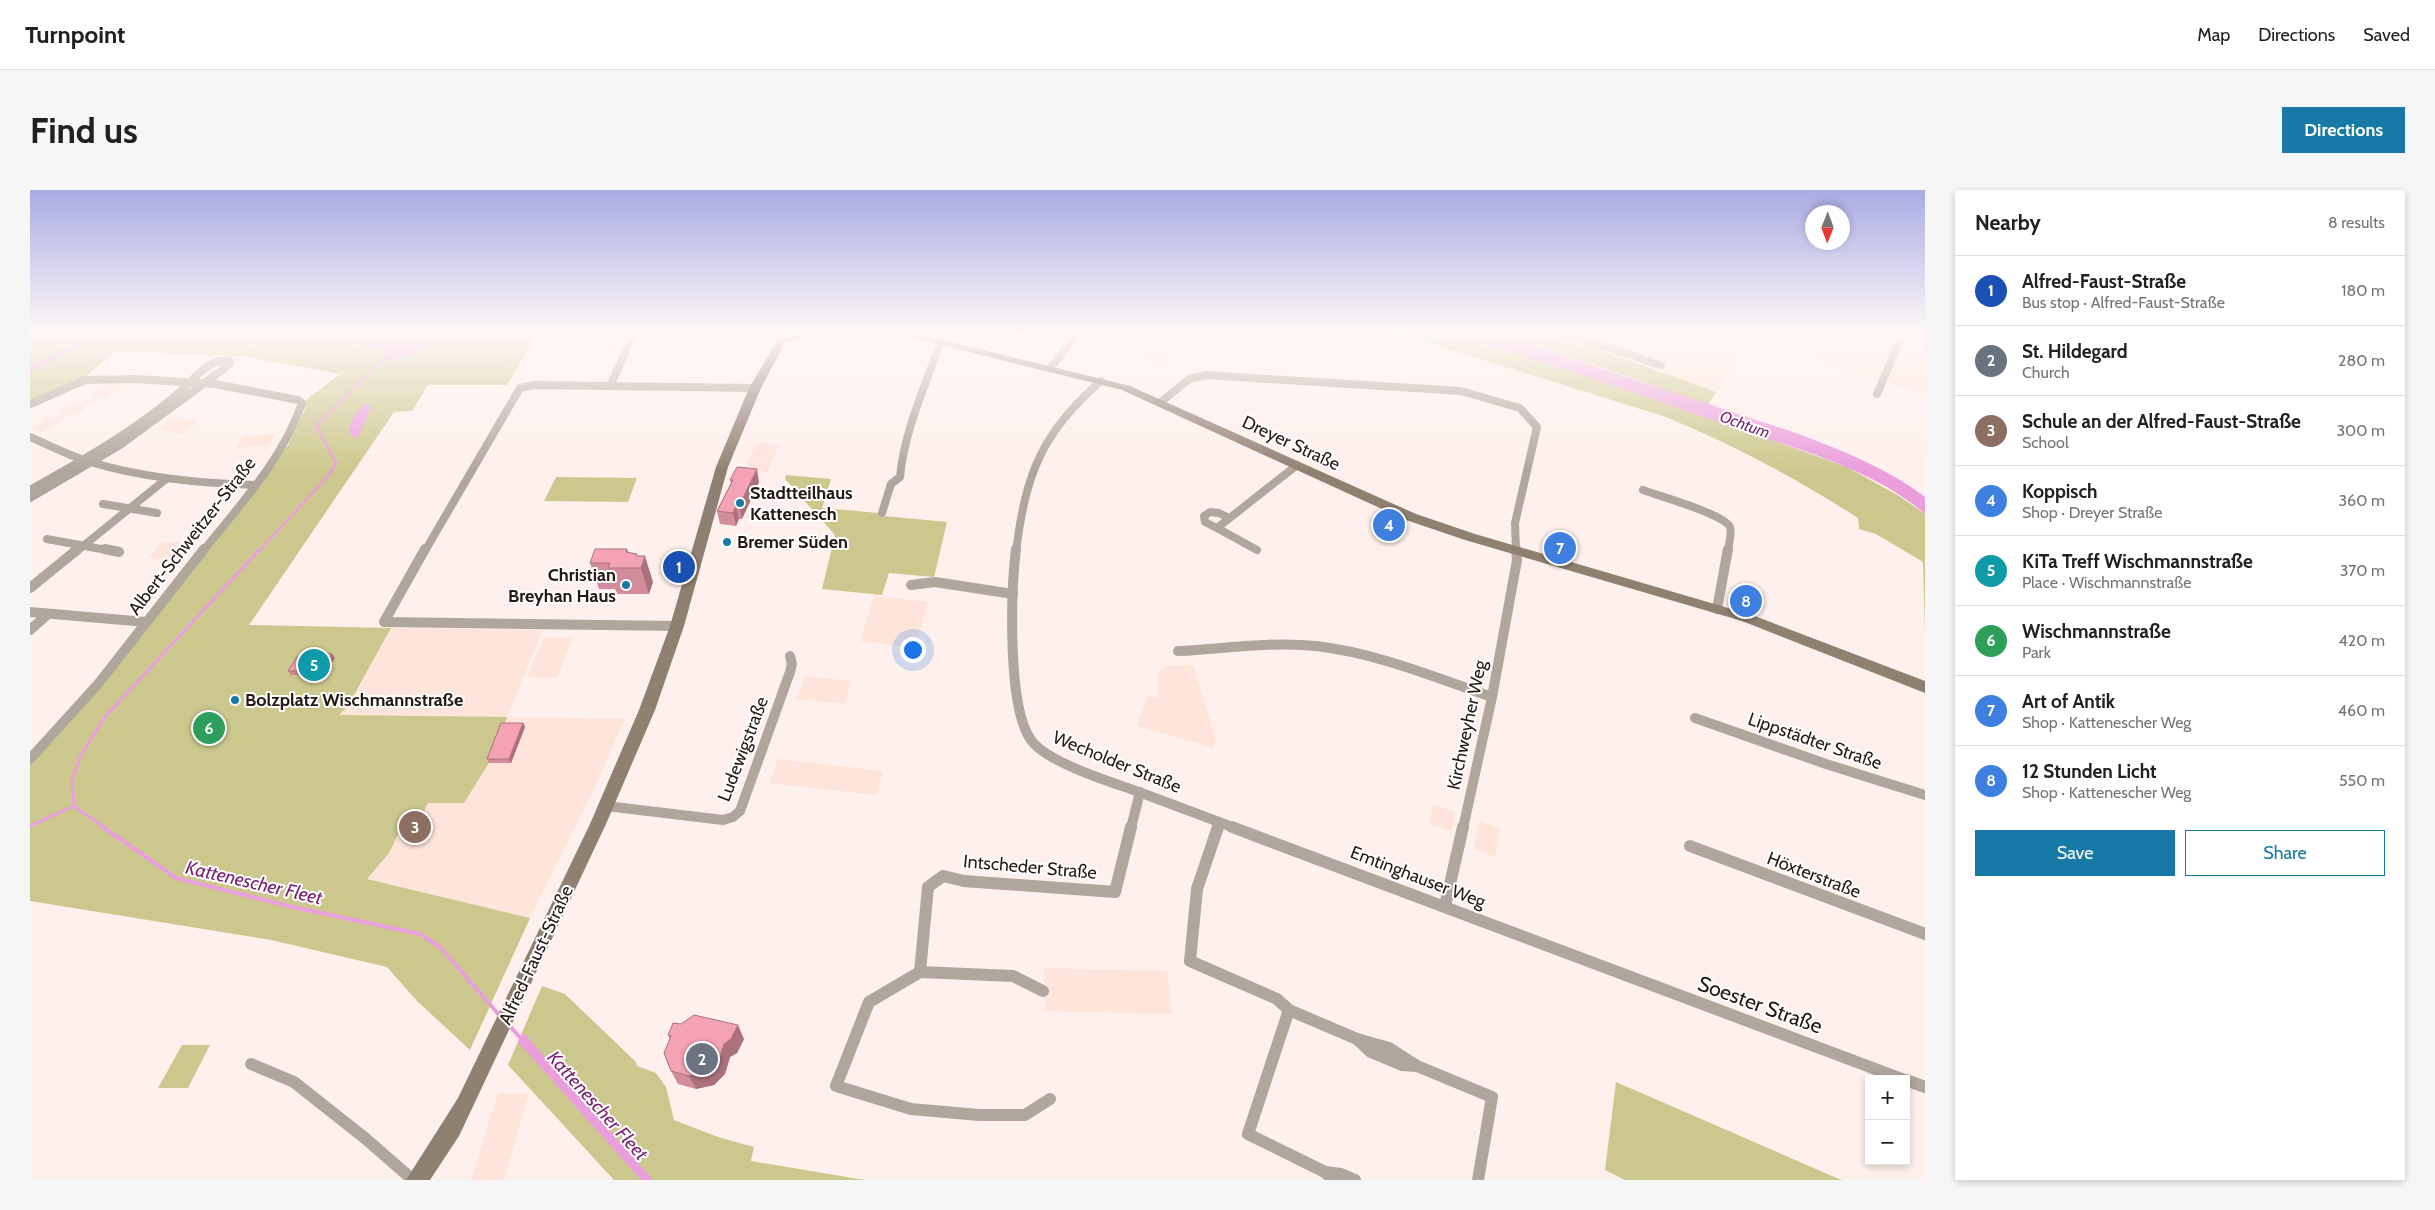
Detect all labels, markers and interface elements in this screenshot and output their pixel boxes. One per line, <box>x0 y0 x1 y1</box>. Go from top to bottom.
text: Turnpoint <box>25 20 125 49</box>
text: Map <box>2197 24 2230 46</box>
text: Directions <box>2258 24 2335 46</box>
text: Saved <box>2363 24 2410 46</box>
button: Directions <box>2282 107 2405 153</box>
text: Find us <box>30 109 138 152</box>
north arrow <box>1805 205 1850 250</box>
text: Nearby <box>1975 210 2041 235</box>
text: 8 results <box>2328 213 2385 232</box>
text: Alfred-Faust-Straße <box>2022 270 2186 293</box>
text: 1 <box>1988 281 1994 300</box>
text: 180 m <box>2341 281 2385 300</box>
text: Bus stop · Alfred-Faust-Straße <box>2022 293 2225 312</box>
text: St. Hildegard <box>2022 340 2128 363</box>
text: 2 <box>1987 351 1995 370</box>
text: 280 m <box>2338 351 2385 370</box>
text: Church <box>2022 363 2070 382</box>
water label: Ochtum <box>1717 407 1772 442</box>
text: Schule an der Alfred-Faust-Straße <box>2022 410 2301 433</box>
street label: Dreyer Straße <box>1239 411 1343 475</box>
text: 3 <box>1987 421 1995 440</box>
text: 300 m <box>2336 421 2385 440</box>
text: School <box>2022 433 2069 452</box>
street label: Albert-Schweitzer-Straße <box>124 453 260 619</box>
text: Koppisch <box>2022 480 2098 503</box>
place label: Stadtteilhaus Kattenesch <box>750 482 853 525</box>
text: 4 <box>1986 491 1996 510</box>
text: 360 m <box>2338 491 2385 510</box>
marker: Stadtteilhaus Kattenesch <box>734 497 746 509</box>
text: Shop · Dreyer Straße <box>2022 503 2162 522</box>
pin: 4 <box>1373 506 1405 544</box>
pin: 7 <box>1544 529 1576 567</box>
place label: Bremer Süden <box>737 531 848 553</box>
marker: Bremer Süden <box>721 536 733 548</box>
pin: 1 <box>663 548 695 586</box>
text: KiTa Treff Wischmannstraße <box>2022 550 2253 573</box>
text: 5 <box>1987 561 1995 580</box>
text: 370 m <box>2340 561 2385 580</box>
place label: Christian Breyhan Haus <box>508 564 616 607</box>
text: Place · Wischmannstraße <box>2022 573 2191 592</box>
marker: Christian Breyhan Haus <box>620 579 632 591</box>
pin: 8 <box>1730 582 1762 620</box>
text: Wischmannstraße <box>2022 620 2171 643</box>
text: 6 <box>1987 631 1996 650</box>
text: 420 m <box>2339 631 2385 650</box>
your location <box>900 637 926 663</box>
text: Park <box>2022 643 2051 662</box>
pin: 5 <box>298 646 330 684</box>
street label: Kirchweyher Weg <box>1443 657 1492 792</box>
place label: Bolzplatz Wischmannstraße <box>245 689 463 711</box>
text: Art of Antik <box>2022 690 2115 713</box>
street label: Ludewigstraße <box>713 693 773 805</box>
marker: Bolzplatz Wischmannstraße <box>229 694 241 706</box>
text: 7 <box>1987 701 1995 720</box>
text: 460 m <box>2338 701 2385 720</box>
street label: Lippstädter Straße <box>1745 708 1885 774</box>
pin: 6 <box>193 709 225 747</box>
text: Shop · Kattenescher Weg <box>2022 713 2191 732</box>
street label: Wecholder Straße <box>1050 726 1184 798</box>
text: 12 Stunden Licht <box>2022 760 2157 783</box>
text: 8 <box>1986 771 1996 790</box>
text: 550 m <box>2339 771 2385 790</box>
text: Shop · Kattenescher Weg <box>2022 783 2191 802</box>
pin: 3 <box>399 808 431 846</box>
button: Save <box>1975 830 2175 876</box>
button: Share <box>2185 830 2385 876</box>
street label: Emtinghauser Weg <box>1347 841 1490 913</box>
street label: Höxterstraße <box>1764 847 1864 903</box>
street label: Intscheder Straße <box>962 850 1098 884</box>
water label: Kattenescher Fleet <box>183 856 326 910</box>
street label: Alfred-Faust-Straße <box>494 882 578 1028</box>
street label: Soester Straße <box>1694 970 1826 1039</box>
pin: 2 <box>686 1040 718 1078</box>
water label: Kattenescher Fleet <box>543 1046 654 1166</box>
map controls <box>1865 1075 1910 1165</box>
button: + <box>1865 1075 1910 1120</box>
button: − <box>1865 1120 1910 1165</box>

